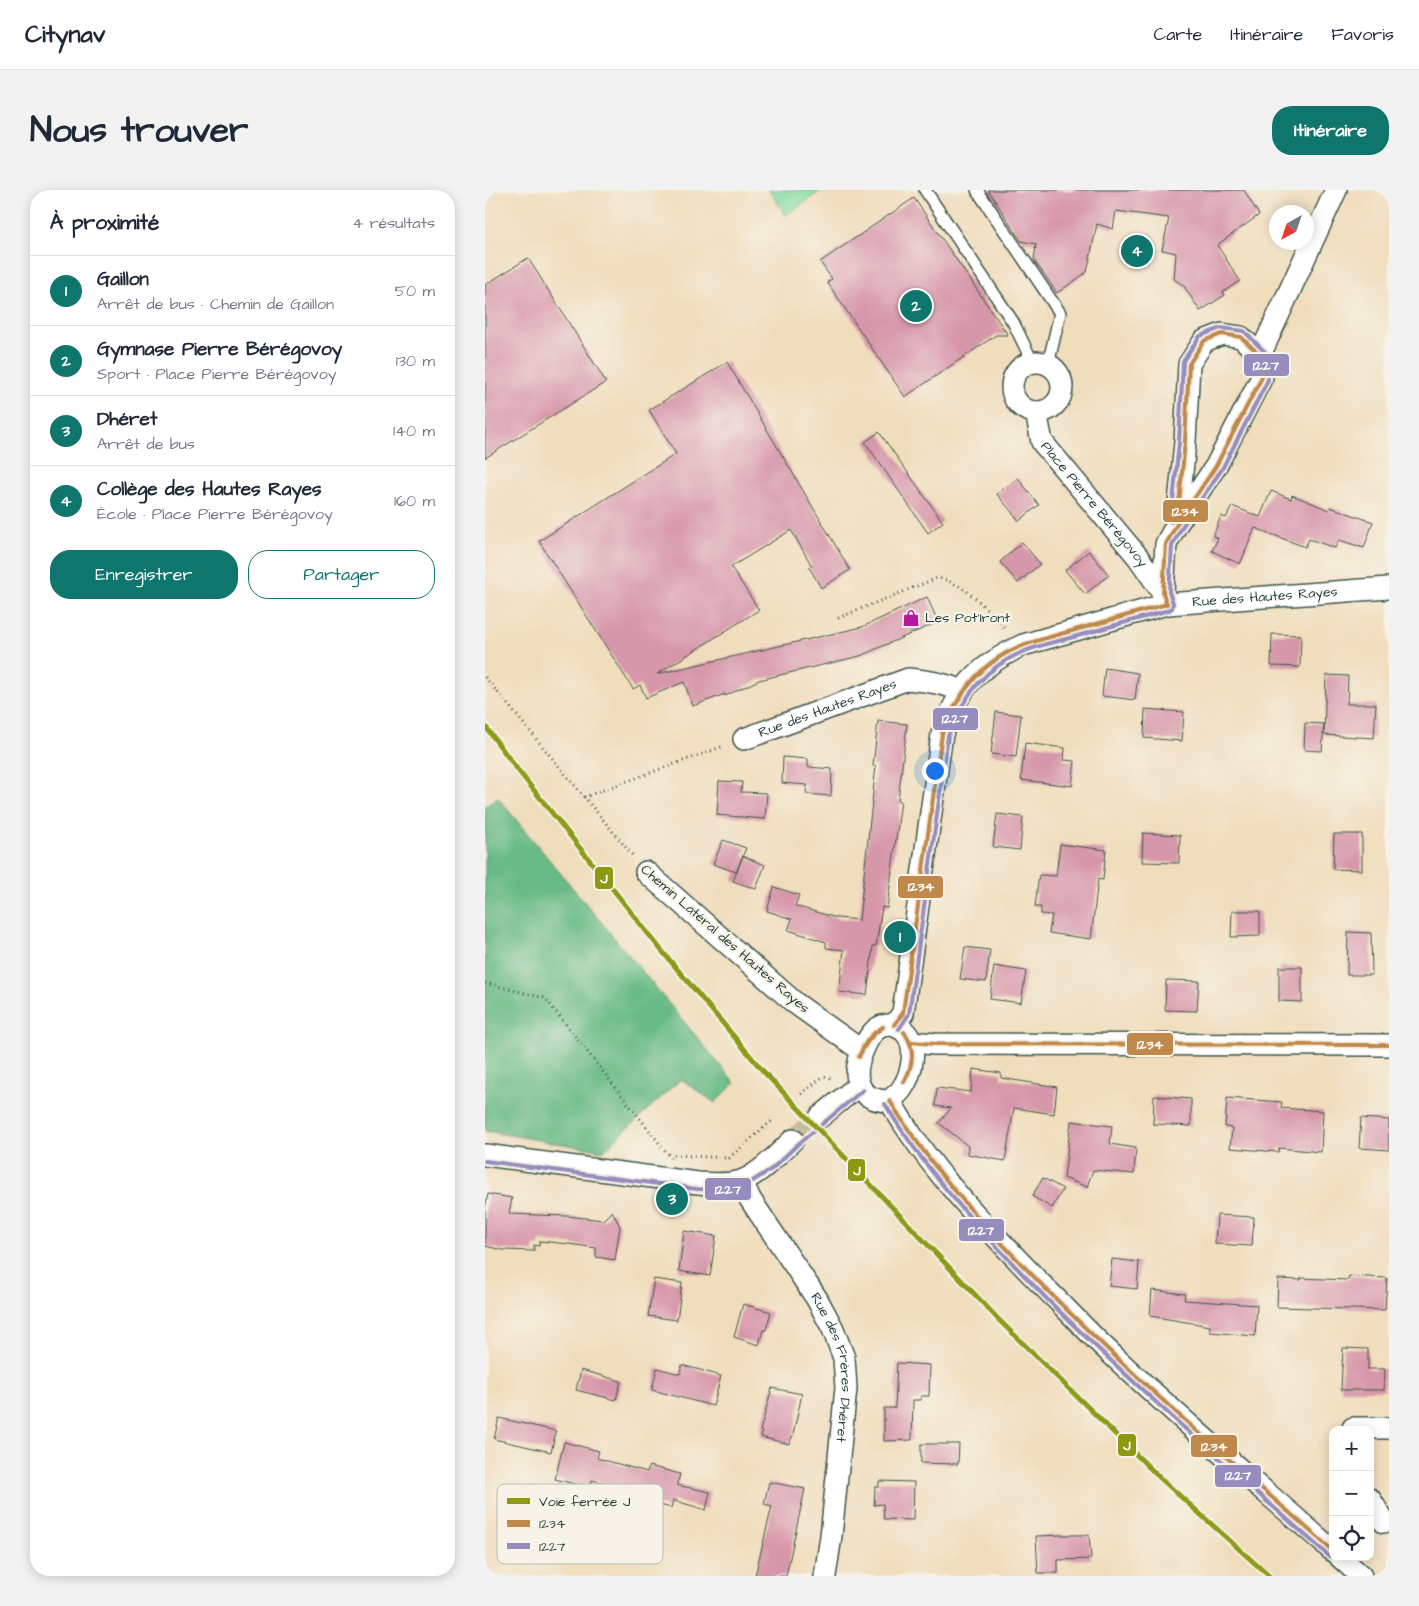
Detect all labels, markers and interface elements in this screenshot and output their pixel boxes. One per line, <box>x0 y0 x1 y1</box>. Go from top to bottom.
text: Citynav <box>25 18 105 52</box>
text: Carte <box>1153 22 1202 47</box>
text: Itinéraire <box>1230 22 1303 47</box>
text: Favoris <box>1331 22 1394 47</box>
text: Nous trouver <box>30 106 248 155</box>
button: Itinéraire <box>1272 106 1389 155</box>
north arrow <box>1269 205 1314 250</box>
text: À proximité <box>50 208 159 237</box>
text: 4 résultats <box>352 212 435 234</box>
pin: 4 <box>1121 232 1153 270</box>
text: Gaillon <box>97 266 149 293</box>
text: 1 <box>65 280 67 302</box>
text: 50 m <box>395 280 435 302</box>
pin: 2 <box>900 287 932 325</box>
text: Arrêt de bus · Chemin de Gaillon <box>97 293 334 315</box>
text: Gymnase Pierre Bérégovoy <box>97 336 342 363</box>
text: 2 <box>61 350 71 372</box>
text: 130 m <box>396 350 435 372</box>
line badge: 1227 <box>1243 353 1290 377</box>
text: 1227 <box>1253 356 1280 376</box>
text: Sport · Place Pierre Bérégovoy <box>97 363 336 385</box>
text: Dhéret <box>97 406 157 433</box>
text: 3 <box>62 420 70 442</box>
text: 140 m <box>393 420 435 442</box>
text: Arrêt de bus <box>97 433 195 455</box>
street label: Place Pierre Bérégovoy <box>1036 437 1153 572</box>
text: Collège des Hautes Rayes <box>97 476 322 503</box>
text: 4 <box>61 490 71 512</box>
text: 160 m <box>394 490 435 512</box>
line badge: 1234 <box>1162 499 1209 523</box>
text: 1234 <box>1172 502 1199 522</box>
text: École · Place Pierre Bérégovoy <box>97 503 333 525</box>
button: Enregistrer <box>50 550 238 599</box>
button: Partager <box>248 550 435 599</box>
street label: Rue des Hautes Rayes <box>1191 582 1338 612</box>
shop icon: Les Pot’Iront <box>901 608 921 628</box>
place label: Les Pot’Iront <box>925 608 1010 628</box>
street label: Rue des Hautes Rayes <box>756 674 899 743</box>
line badge: 1227 <box>932 707 979 731</box>
text: 1227 <box>942 709 969 729</box>
your location <box>922 758 948 784</box>
street label: Chemin Latéral des Hautes Rayes <box>636 860 814 1018</box>
line badge: J <box>594 866 614 890</box>
text: J <box>599 869 608 889</box>
line badge: 1234 <box>897 875 944 899</box>
text: 1234 <box>908 877 935 897</box>
pin: 1 <box>884 918 916 956</box>
line badge: 1234 <box>1126 1032 1174 1056</box>
text: 1234 <box>1137 1035 1164 1055</box>
line badge: J <box>847 1158 866 1182</box>
text: J <box>852 1161 861 1181</box>
line badge: 1227 <box>704 1177 752 1201</box>
pin: 3 <box>656 1180 688 1218</box>
text: 1227 <box>715 1180 742 1200</box>
line badge: 1227 <box>958 1218 1005 1242</box>
text: 1227 <box>968 1221 995 1241</box>
street label: Rue des Frères Dhéret <box>806 1289 856 1444</box>
map controls <box>1329 1426 1374 1561</box>
button: + <box>1329 1426 1374 1471</box>
line badge: J <box>1117 1433 1137 1457</box>
line badge: 1234 <box>1190 1434 1238 1458</box>
text: J <box>1122 1436 1131 1456</box>
text: 1234 <box>1201 1437 1228 1457</box>
line badge: 1227 <box>1214 1464 1262 1488</box>
text: 1227 <box>1225 1466 1252 1486</box>
button: − <box>1329 1471 1374 1516</box>
legend <box>497 1484 663 1564</box>
text: Voie ferrée J <box>539 1492 631 1512</box>
text: 1234 <box>539 1514 566 1534</box>
button: locate <box>1329 1516 1374 1561</box>
text: 1227 <box>539 1537 566 1557</box>

